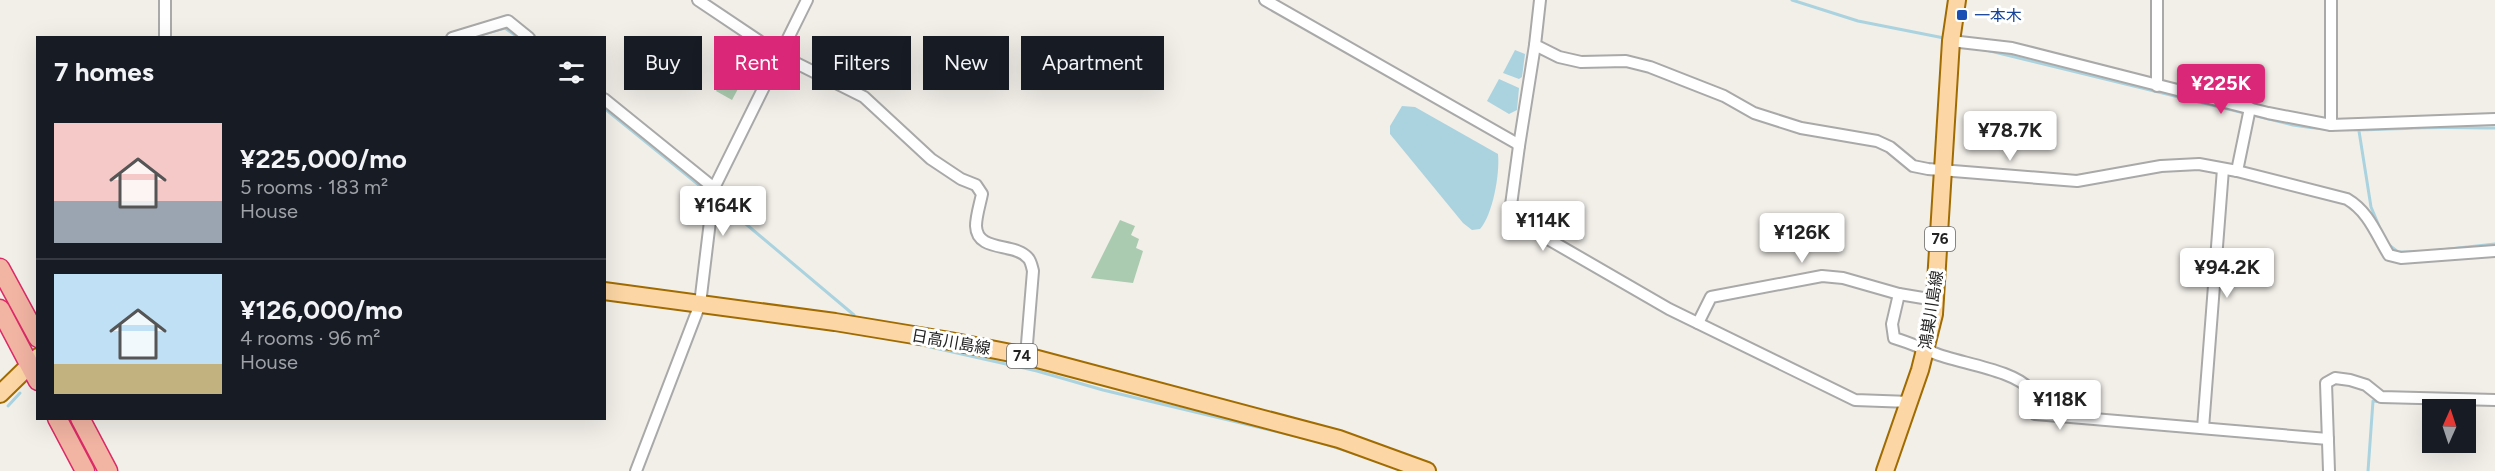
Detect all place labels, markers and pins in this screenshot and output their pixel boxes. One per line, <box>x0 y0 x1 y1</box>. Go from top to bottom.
place label: 一本木 <box>1974 6 2022 25</box>
marker: 一本木 <box>1955 8 1969 22</box>
pin: ¥225K <box>2179 64 2263 115</box>
pin: ¥78.7K <box>1961 111 2059 162</box>
pin: ¥164K <box>681 186 765 237</box>
pin: ¥114K <box>1501 201 1585 252</box>
pin: ¥126K <box>1760 213 1844 264</box>
pin: ¥94.2K <box>2178 248 2276 299</box>
pin: ¥118K <box>2018 380 2102 431</box>

